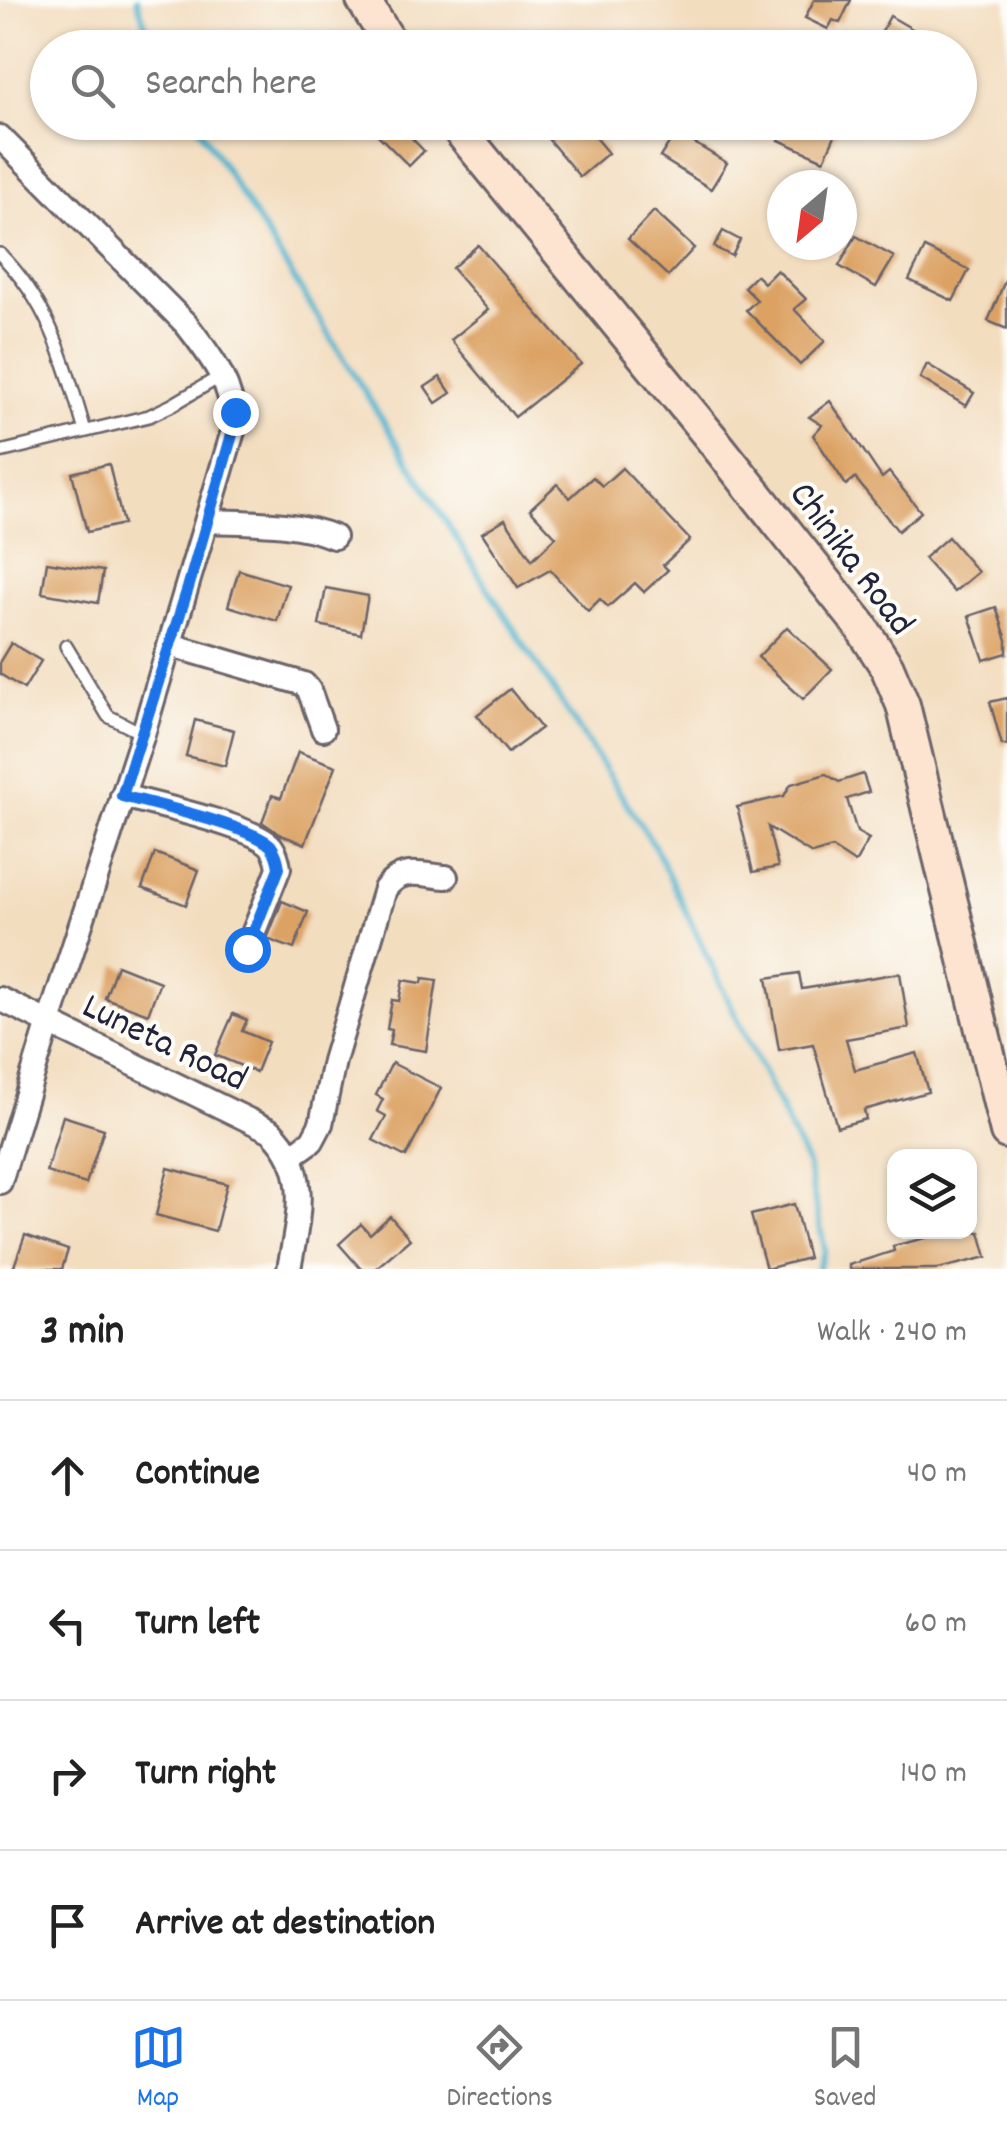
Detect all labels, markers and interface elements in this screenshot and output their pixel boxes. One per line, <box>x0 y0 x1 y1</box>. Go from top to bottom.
search box <box>30 30 977 140</box>
icon: search <box>65 58 120 113</box>
text: Search here <box>145 58 317 113</box>
north arrow <box>767 170 857 260</box>
route end <box>213 390 259 436</box>
street label: Chinika Road <box>773 472 926 649</box>
route start <box>225 927 271 973</box>
street label: Luneta Road <box>72 981 256 1109</box>
map controls <box>887 1149 977 1239</box>
button: layers <box>887 1149 977 1239</box>
text: 3 min <box>40 1304 124 1364</box>
text: Walk · 240 m <box>817 1311 967 1357</box>
icon: ahead <box>40 1448 95 1503</box>
text: Continue <box>135 1448 260 1503</box>
text: 40 m <box>907 1452 967 1498</box>
icon: left <box>40 1598 95 1653</box>
text: Turn left <box>135 1598 260 1653</box>
text: 60 m <box>905 1602 967 1648</box>
icon: right <box>40 1748 95 1803</box>
text: Turn right <box>135 1748 276 1803</box>
text: 140 m <box>900 1752 967 1798</box>
icon: arrive <box>40 1898 95 1953</box>
text: Arrive at destination <box>135 1898 435 1953</box>
tab: Map <box>131 2020 186 2120</box>
tab: Directions <box>447 2020 553 2120</box>
tab: Saved <box>814 2020 876 2120</box>

